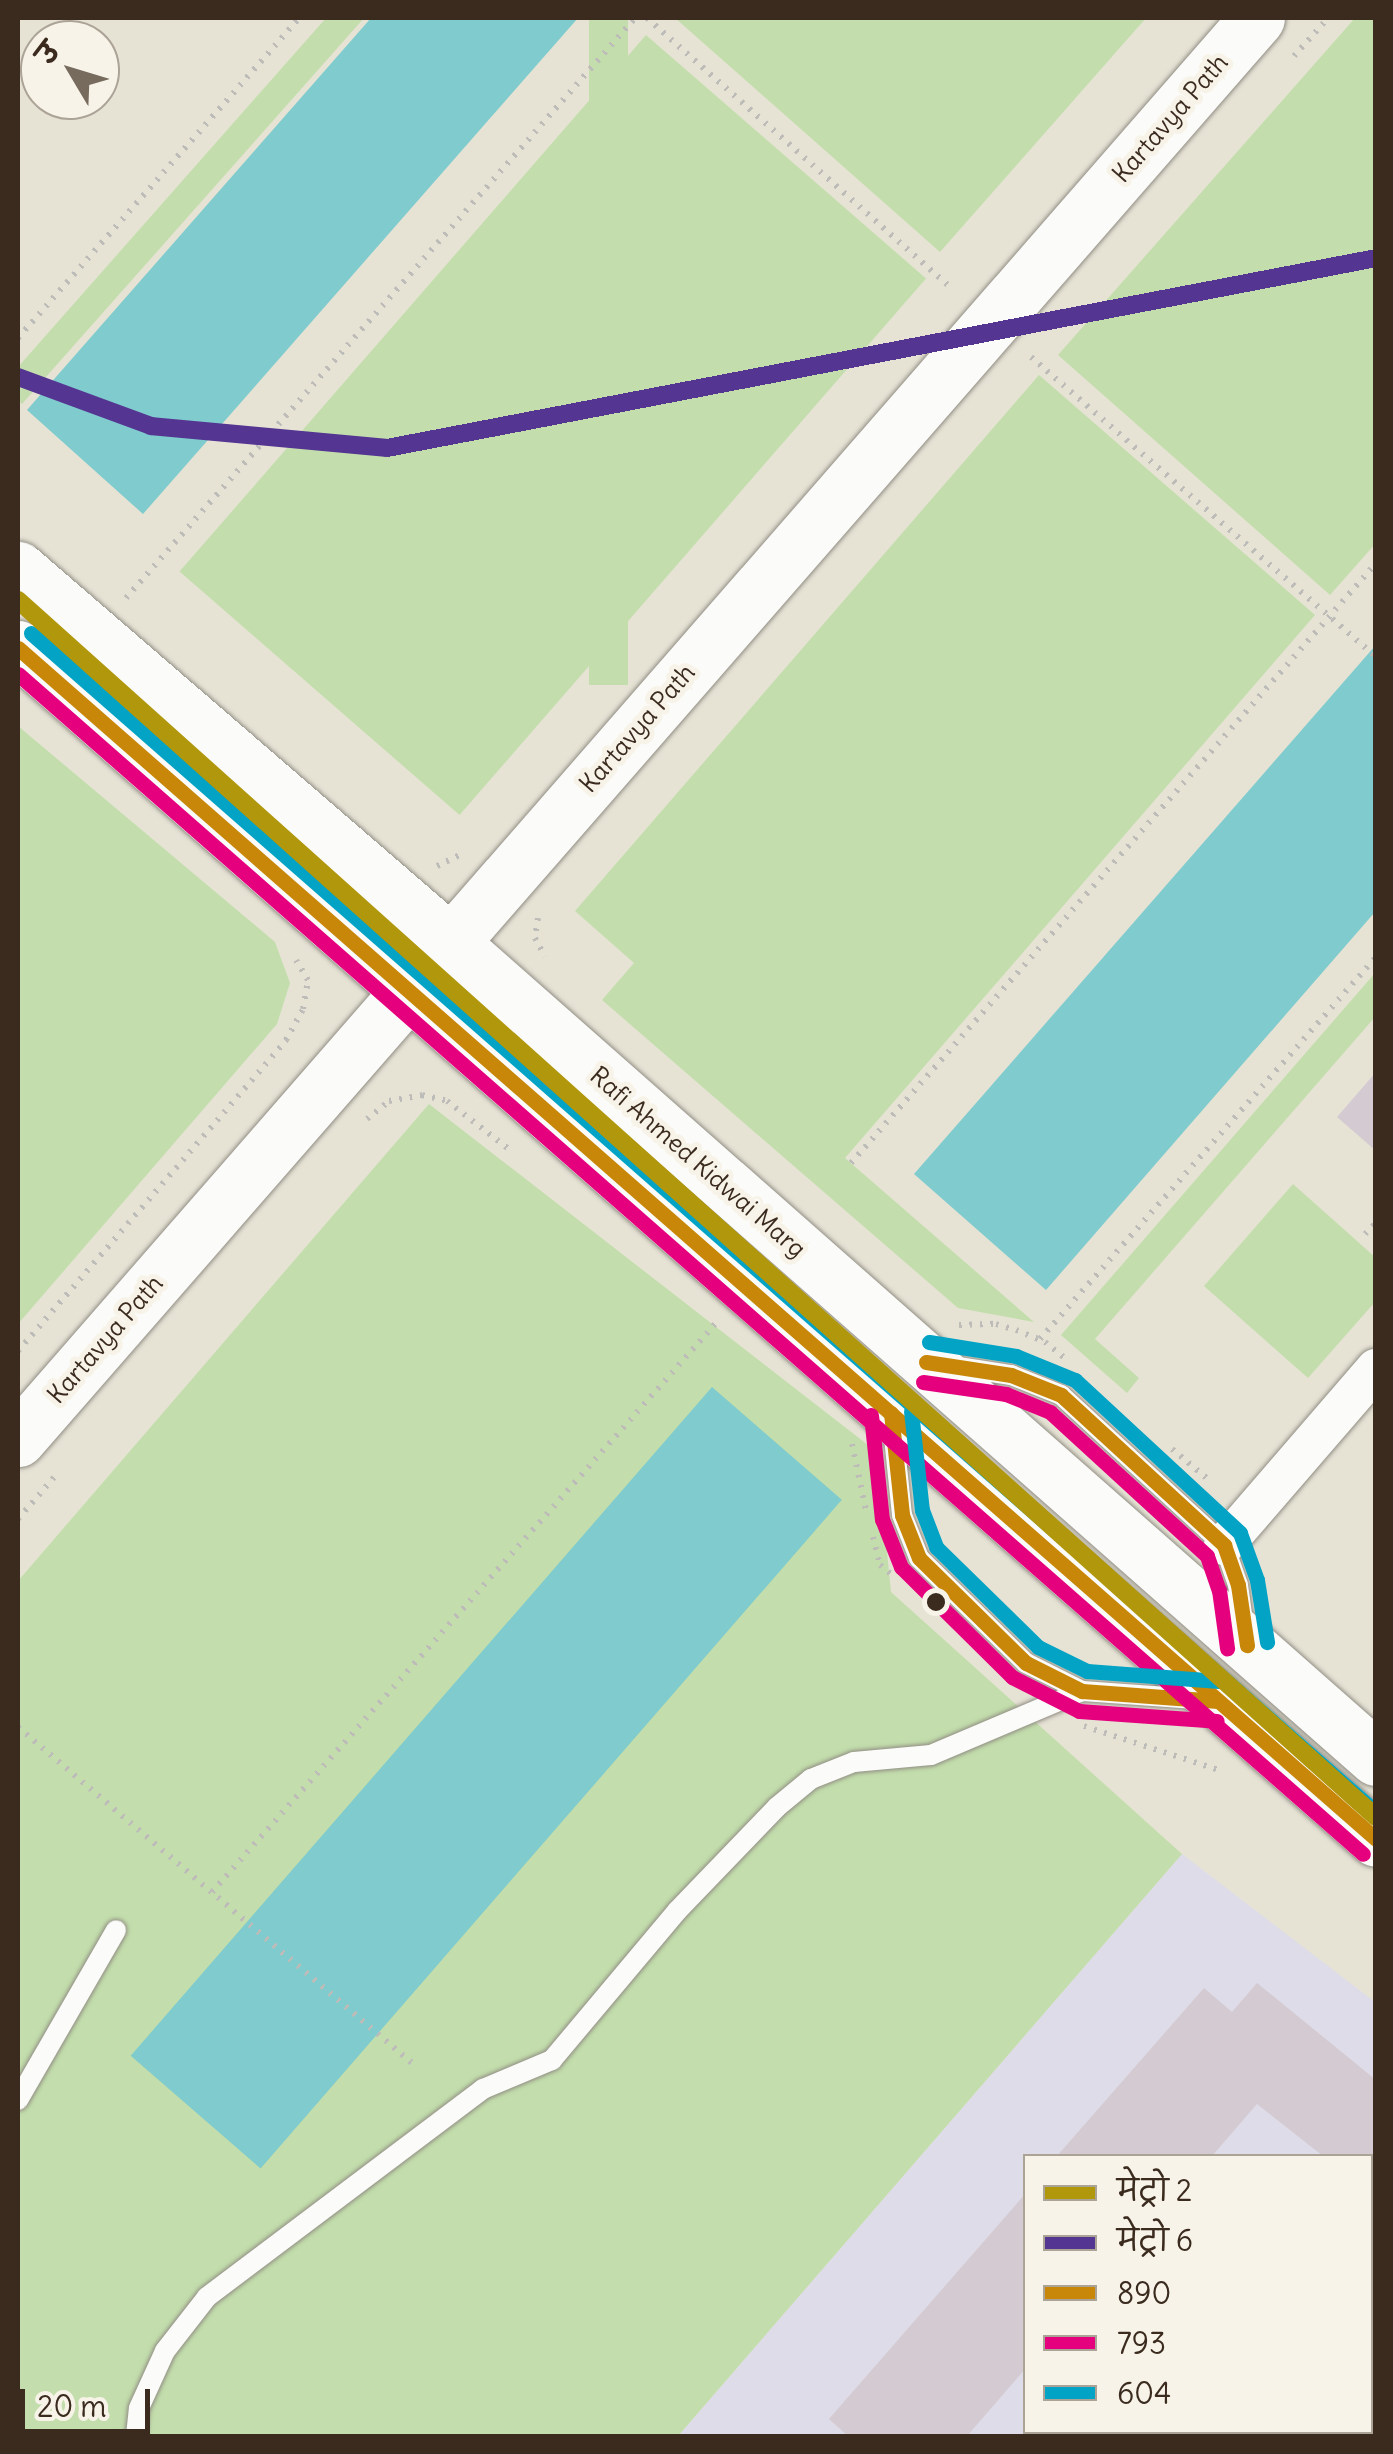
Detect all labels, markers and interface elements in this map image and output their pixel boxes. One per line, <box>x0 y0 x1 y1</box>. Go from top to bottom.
north arrow <box>20 20 120 120</box>
text: उ <box>28 34 68 71</box>
street label: Kartavya Path <box>1106 48 1234 188</box>
street label: Kartavya Path <box>573 658 701 798</box>
street label: Rafi Ahmed Kidwai Marg <box>584 1060 812 1264</box>
street label: Kartavya Path <box>41 1269 169 1409</box>
unlabelled marker <box>926 1592 946 1612</box>
legend <box>1023 2154 1373 2434</box>
text: मेट्रो 2 <box>1117 2171 1192 2209</box>
text: मेट्रो 6 <box>1117 2221 1193 2259</box>
text: 890 <box>1117 2274 1171 2312</box>
text: 793 <box>1117 2324 1166 2362</box>
scale bar <box>25 2369 155 2431</box>
text: 604 <box>1117 2374 1171 2412</box>
text: 20 m <box>37 2387 107 2425</box>

